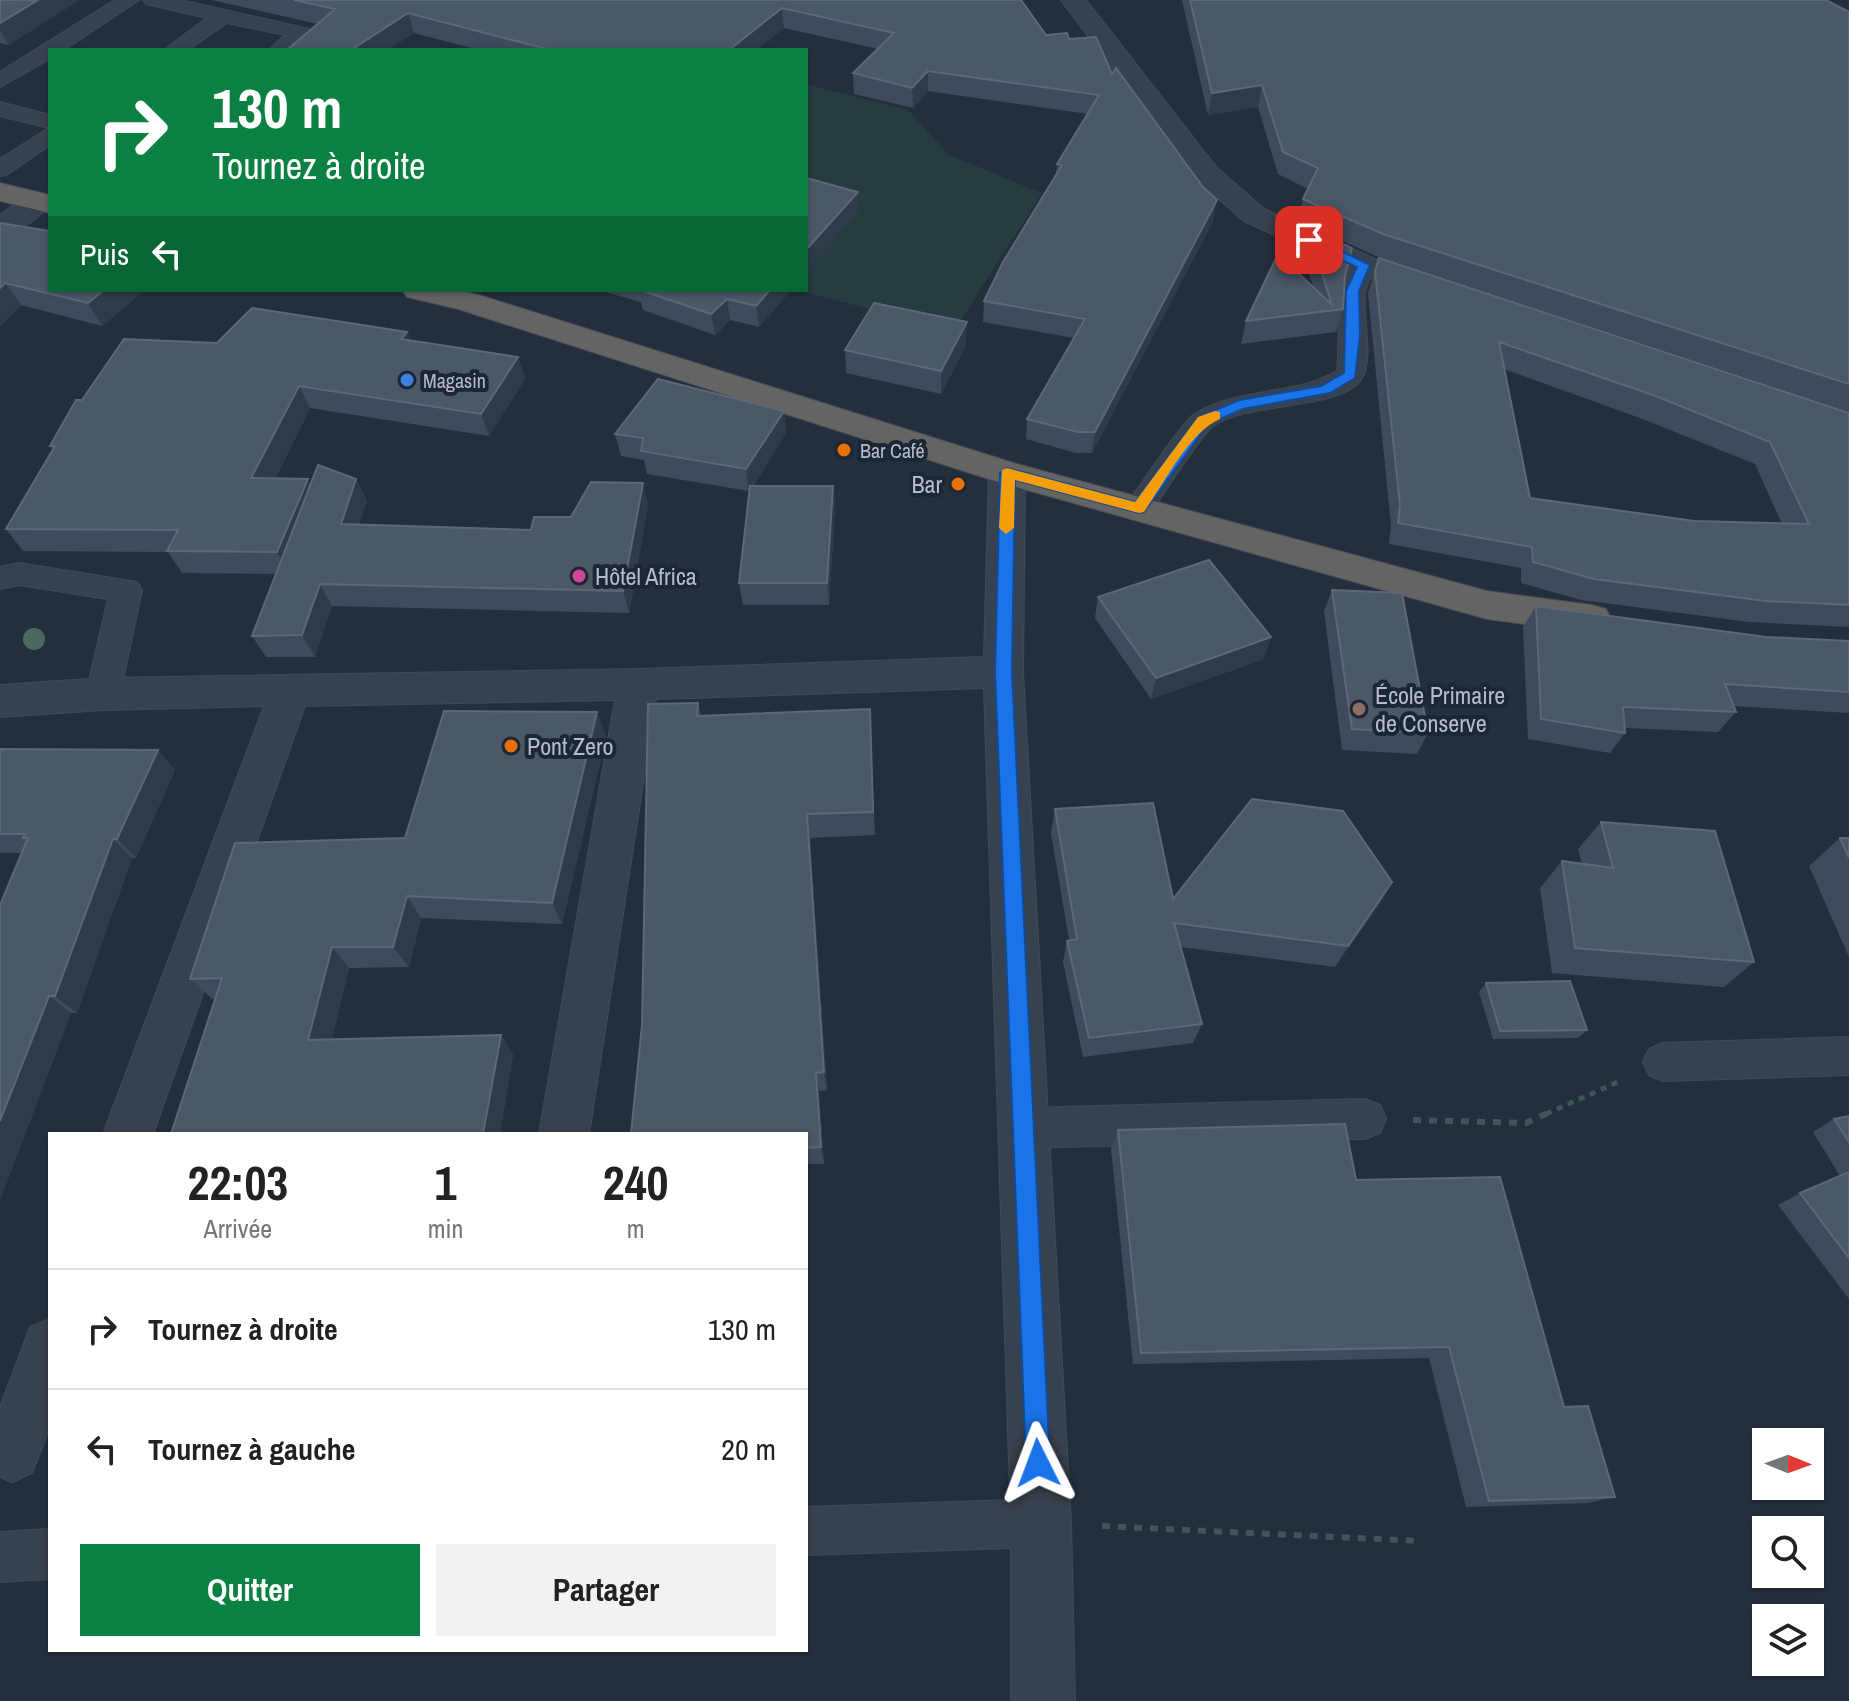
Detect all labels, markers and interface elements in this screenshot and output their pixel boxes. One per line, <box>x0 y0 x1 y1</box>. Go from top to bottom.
text: 130 m <box>212 70 342 145</box>
icon: right <box>80 80 184 184</box>
text: Tournez à droite <box>212 142 425 190</box>
pin <box>1275 206 1343 274</box>
icon: arrive <box>1287 218 1331 262</box>
icon: left <box>145 232 189 276</box>
text: Puis <box>80 234 129 274</box>
place label: Magasin <box>423 367 486 394</box>
marker: Magasin <box>398 371 416 389</box>
place label: Bar Café <box>860 437 925 464</box>
marker: Bar Café <box>835 441 853 459</box>
place label: Bar <box>911 468 942 500</box>
marker: Bar <box>949 475 967 493</box>
place label: Hôtel Africa <box>595 560 697 592</box>
marker: Hôtel Africa <box>570 567 588 585</box>
place label: École Primaire de Conserve <box>1375 679 1505 739</box>
marker: École Primaire de Conserve <box>1350 700 1368 718</box>
place label: Pont Zero <box>527 730 613 762</box>
marker: Pont Zero <box>502 737 520 755</box>
text: 22:03 <box>188 1150 288 1215</box>
text: 1 <box>435 1150 456 1215</box>
text: 240 <box>603 1150 668 1215</box>
text: Arrivée <box>204 1211 272 1246</box>
text: min <box>428 1211 463 1246</box>
text: m <box>627 1211 645 1246</box>
icon: right <box>80 1307 124 1351</box>
text: Tournez à droite <box>148 1309 338 1349</box>
text: 130 m <box>708 1309 776 1349</box>
position arrow <box>996 1421 1080 1505</box>
icon: left <box>80 1427 124 1471</box>
north arrow <box>1752 1428 1824 1500</box>
map controls <box>1752 1428 1824 1676</box>
text: Tournez à gauche <box>148 1429 355 1469</box>
text: 20 m <box>721 1429 776 1469</box>
button: search <box>1752 1516 1824 1588</box>
button: Quitter <box>80 1544 420 1636</box>
button: Partager <box>436 1544 776 1636</box>
button: layers <box>1752 1604 1824 1676</box>

